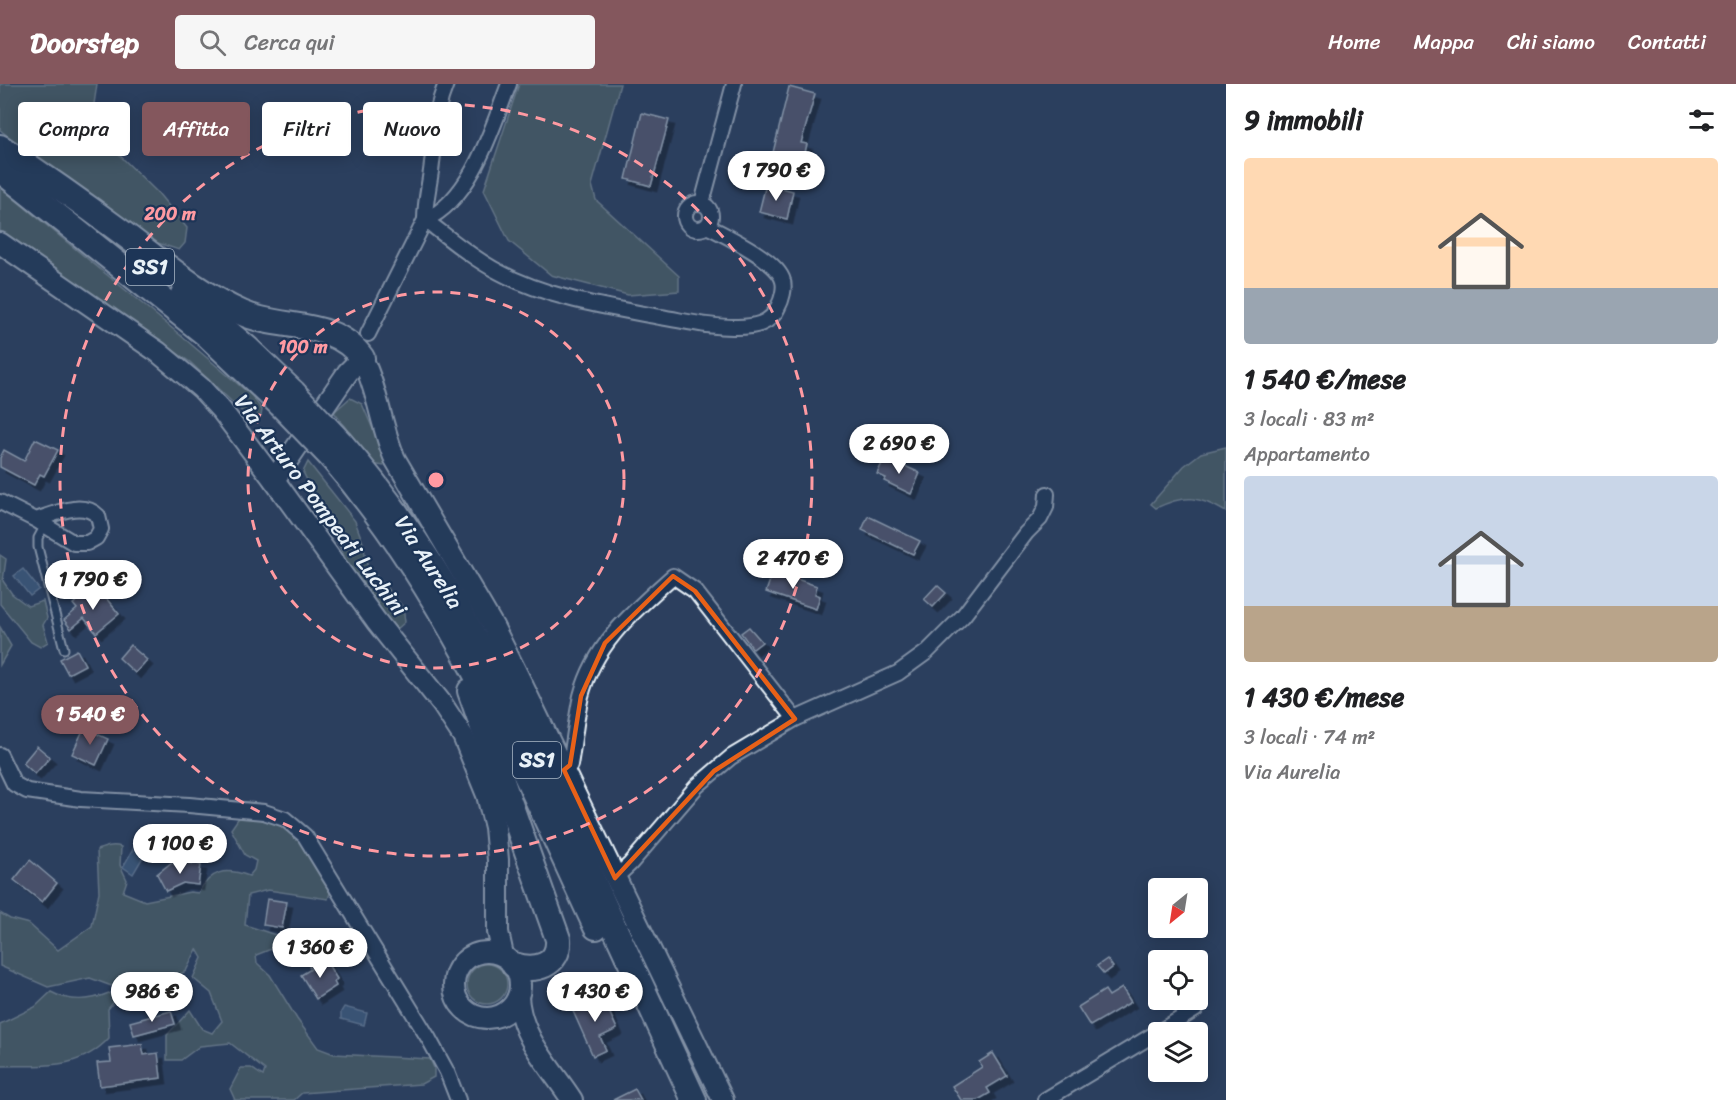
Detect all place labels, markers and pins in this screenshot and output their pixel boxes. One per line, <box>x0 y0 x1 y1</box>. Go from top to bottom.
pin: 1 790 € <box>721 151 831 202</box>
pin: 2 690 € <box>844 424 954 475</box>
centre of rings <box>426 470 446 490</box>
pin: 2 470 € <box>738 539 848 590</box>
pin: 1 790 € <box>38 560 148 611</box>
pin: 1 540 € <box>35 695 145 746</box>
pin: 1 100 € <box>125 824 235 875</box>
pin: 1 360 € <box>265 928 375 979</box>
pin: 986 € <box>110 972 194 1023</box>
pin: 1 430 € <box>540 972 650 1023</box>

